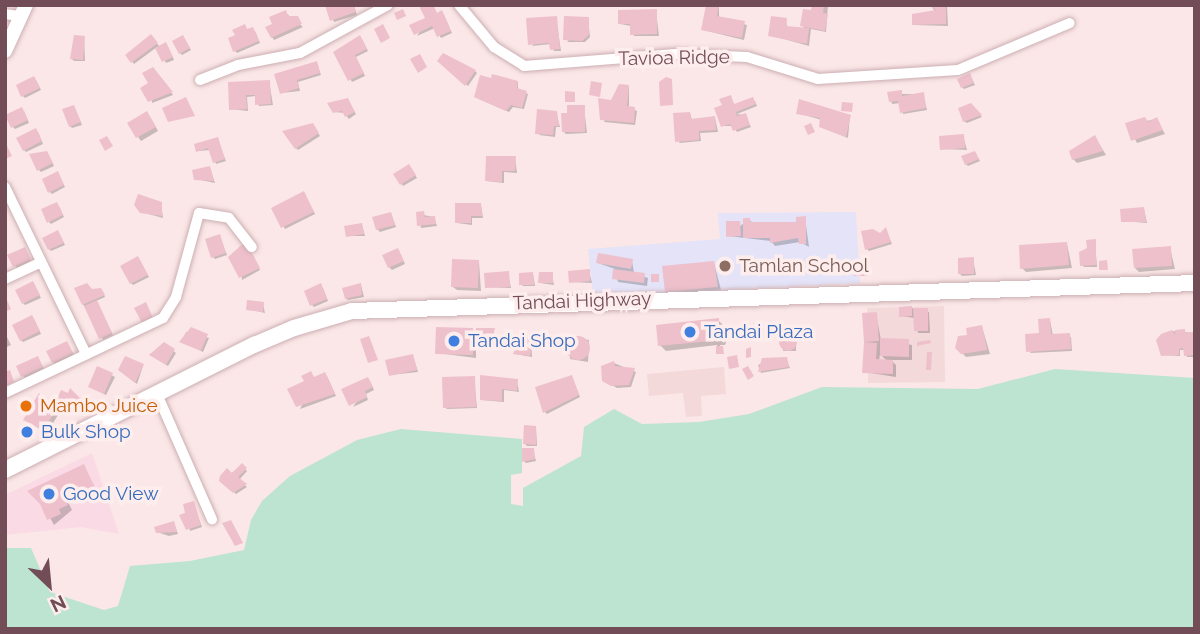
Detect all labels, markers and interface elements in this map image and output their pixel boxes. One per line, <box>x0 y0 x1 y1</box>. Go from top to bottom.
street label: Tavioa Ridge <box>618 46 730 70</box>
place label: Tamlan School <box>739 255 869 277</box>
marker: Tamlan School <box>717 258 733 274</box>
street label: Tandai Highway <box>512 287 652 315</box>
place label: Tandai Plaza <box>704 321 813 343</box>
marker: Tandai Plaza <box>682 324 698 340</box>
place label: Tandai Shop <box>468 330 576 352</box>
marker: Tandai Shop <box>446 333 462 349</box>
place label: Mambo Juice <box>40 395 158 417</box>
marker: Mambo Juice <box>18 398 34 414</box>
place label: Bulk Shop <box>41 421 131 443</box>
marker: Bulk Shop <box>19 424 35 440</box>
place label: Good View <box>63 483 159 505</box>
marker: Good View <box>41 486 57 502</box>
north arrow <box>14 550 84 620</box>
text: N <box>47 591 70 617</box>

